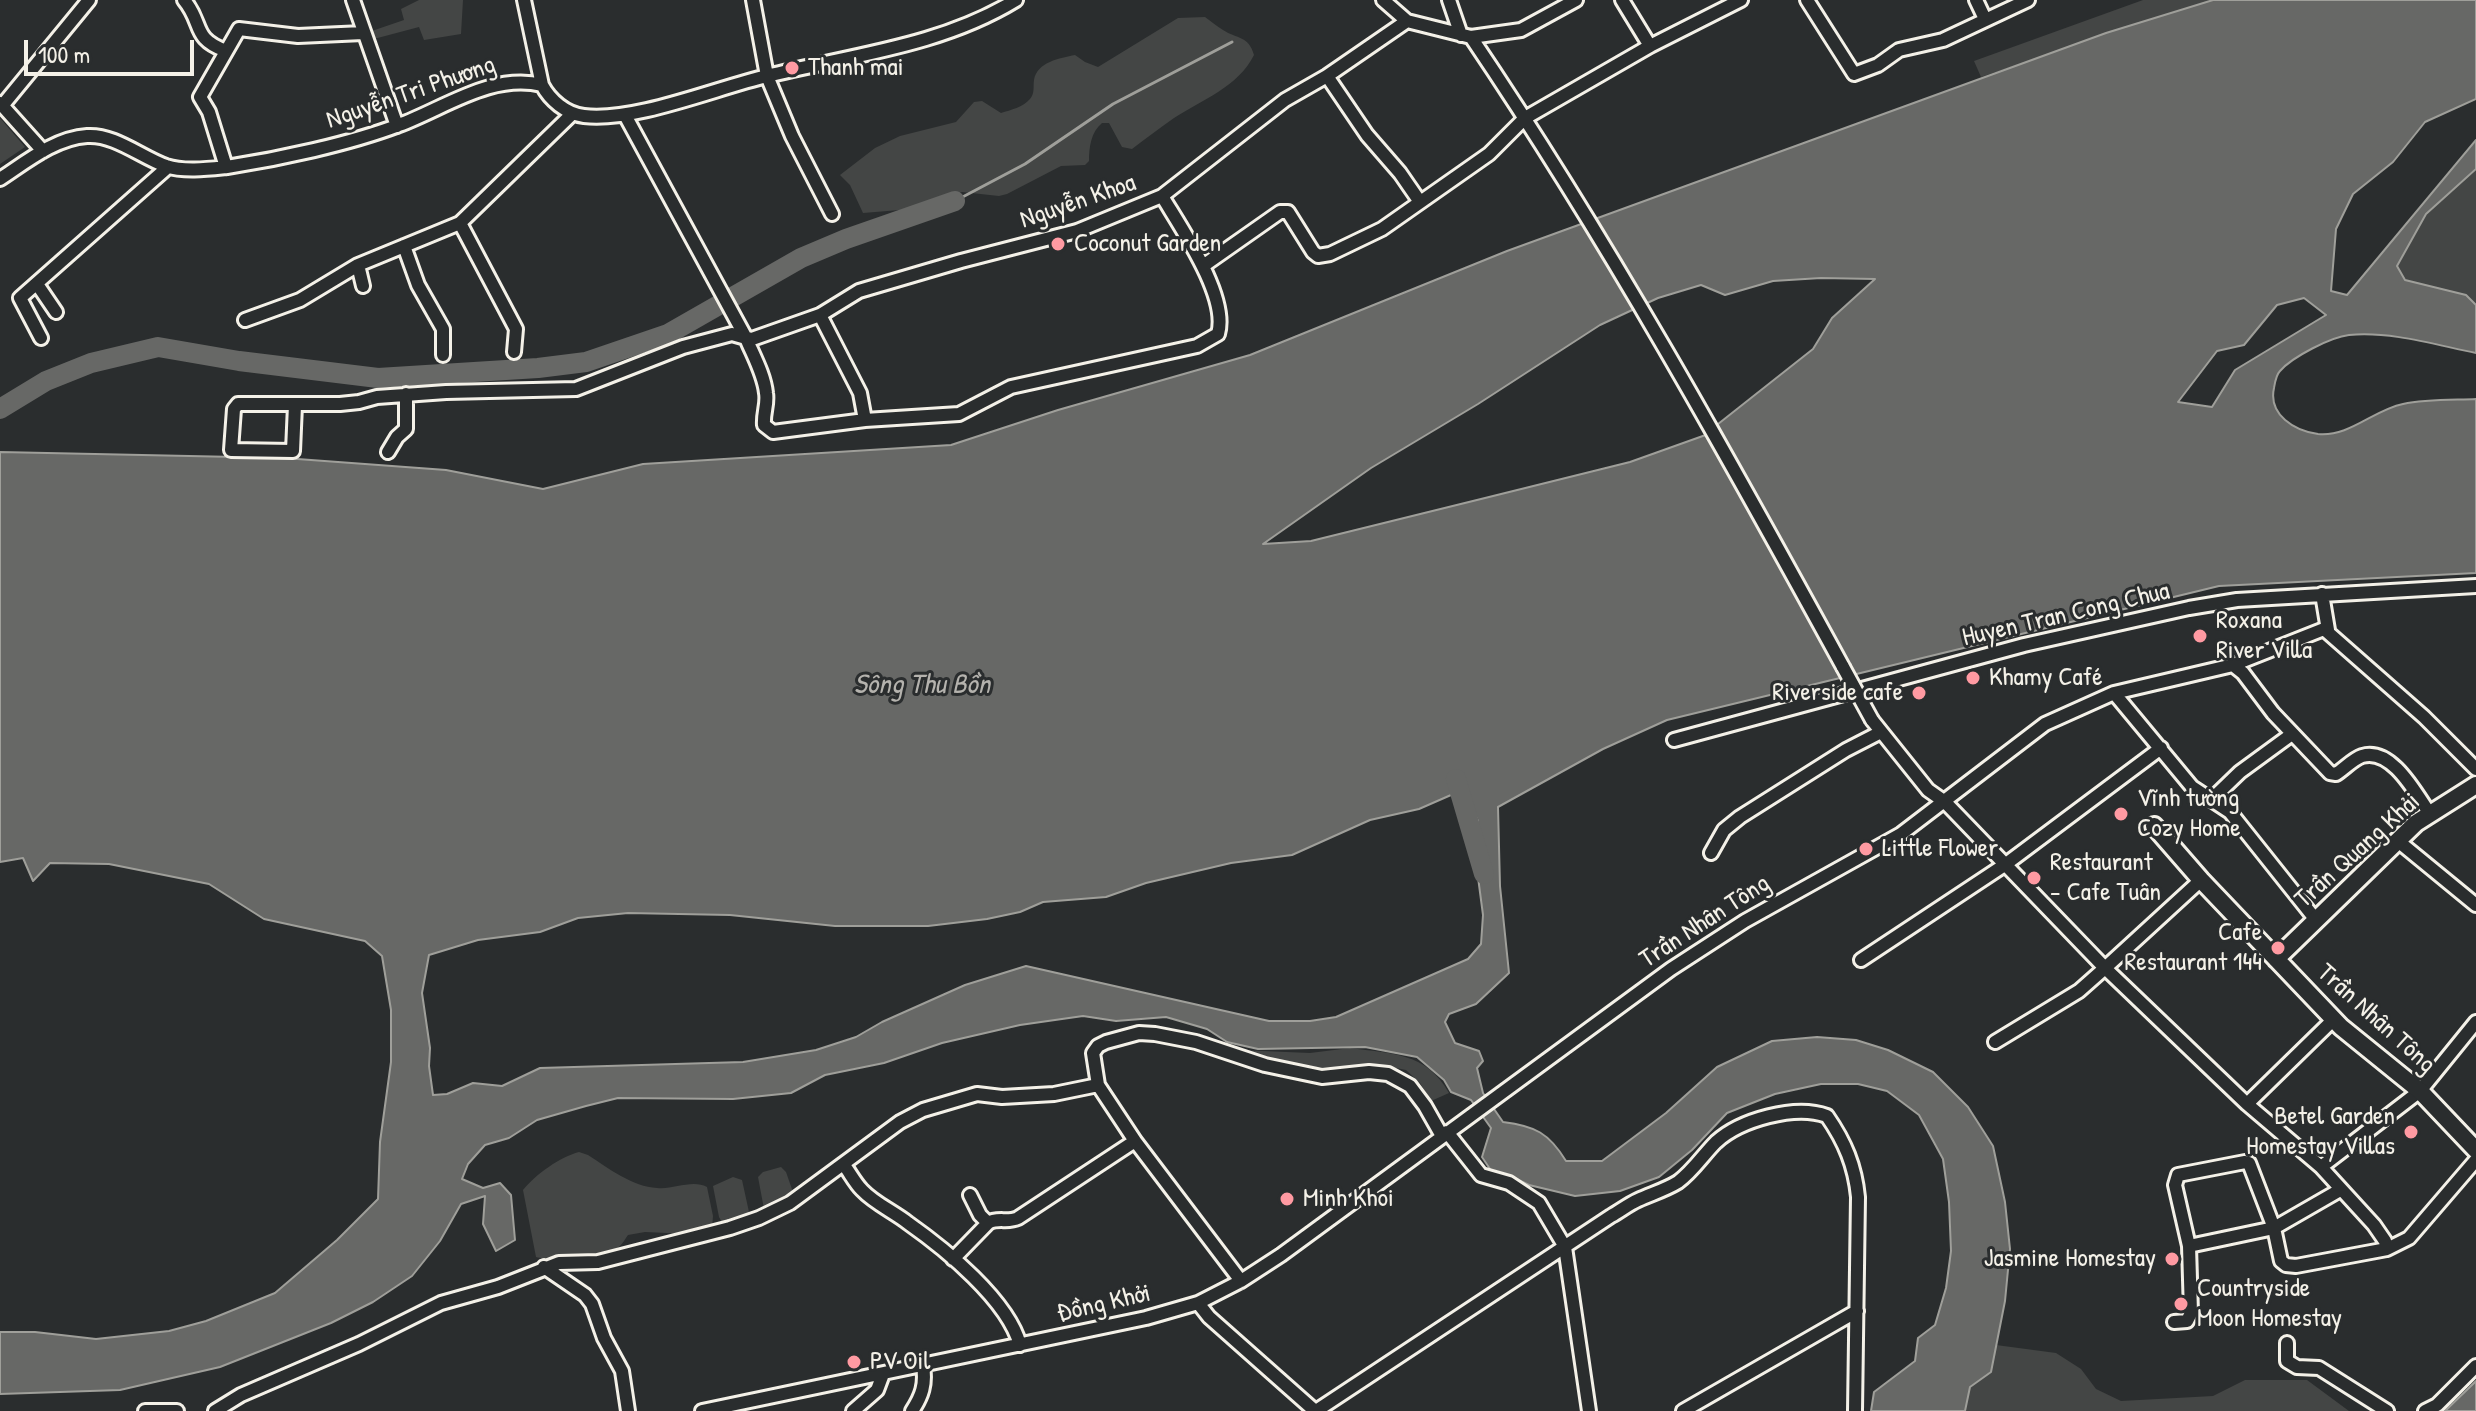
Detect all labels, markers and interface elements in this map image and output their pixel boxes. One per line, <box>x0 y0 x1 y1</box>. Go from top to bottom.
scale bar <box>28 24 198 74</box>
text: 100 m <box>38 38 90 70</box>
street label: Nguyễn Tri Phương <box>322 50 500 136</box>
place label: Thanh mai <box>808 52 904 84</box>
marker: Thanh mai <box>783 59 801 77</box>
street label: Nguyễn Khoa <box>1016 168 1140 236</box>
place label: Coconut Garden <box>1074 228 1221 260</box>
marker: Coconut Garden <box>1049 235 1067 253</box>
street label: Huyen Tran Cong Chua <box>1959 576 2173 654</box>
place label: Roxana River Villa <box>2216 605 2312 666</box>
marker: Roxana River Villa <box>2191 627 2209 645</box>
place label: Khamy Café <box>1989 662 2102 694</box>
water label: Sông Thu Bồn <box>854 669 990 703</box>
marker: Khamy Café <box>1964 669 1982 687</box>
place label: Riverside cafe <box>1772 677 1903 709</box>
marker: Riverside cafe <box>1910 684 1928 702</box>
place label: Vĩnh tường Cozy Home <box>2137 783 2241 844</box>
street label: Trần Quang Khải <box>2289 787 2427 915</box>
marker: Vĩnh tường Cozy Home <box>2112 805 2130 823</box>
place label: Little Flower <box>1882 833 1998 865</box>
marker: Little Flower <box>1857 840 1875 858</box>
place label: Restaurant - Cafe Tuân <box>2050 847 2161 908</box>
street label: Trần Nhân Tông <box>1634 868 1776 976</box>
marker: Restaurant - Cafe Tuân <box>2025 869 2043 887</box>
place label: Cafe Restaurant 144 <box>2124 917 2262 978</box>
marker: Cafe Restaurant 144 <box>2269 939 2287 957</box>
street label: Trần Nhân Tông <box>2310 958 2442 1080</box>
place label: Betel Garden Homestay Villas <box>2246 1101 2395 1162</box>
marker: Betel Garden Homestay Villas <box>2402 1123 2420 1141</box>
place label: Minh Khoi <box>1303 1183 1394 1215</box>
marker: Minh Khoi <box>1278 1190 1296 1208</box>
place label: Jasmine Homestay <box>1984 1243 2156 1275</box>
marker: Jasmine Homestay <box>2163 1250 2181 1268</box>
place label: Countryside Moon Homestay <box>2197 1273 2342 1334</box>
street label: Đồng Khởi <box>1054 1278 1154 1330</box>
marker: Countryside Moon Homestay <box>2172 1295 2190 1313</box>
place label: PV Oil <box>870 1346 930 1378</box>
marker: PV Oil <box>845 1353 863 1371</box>

